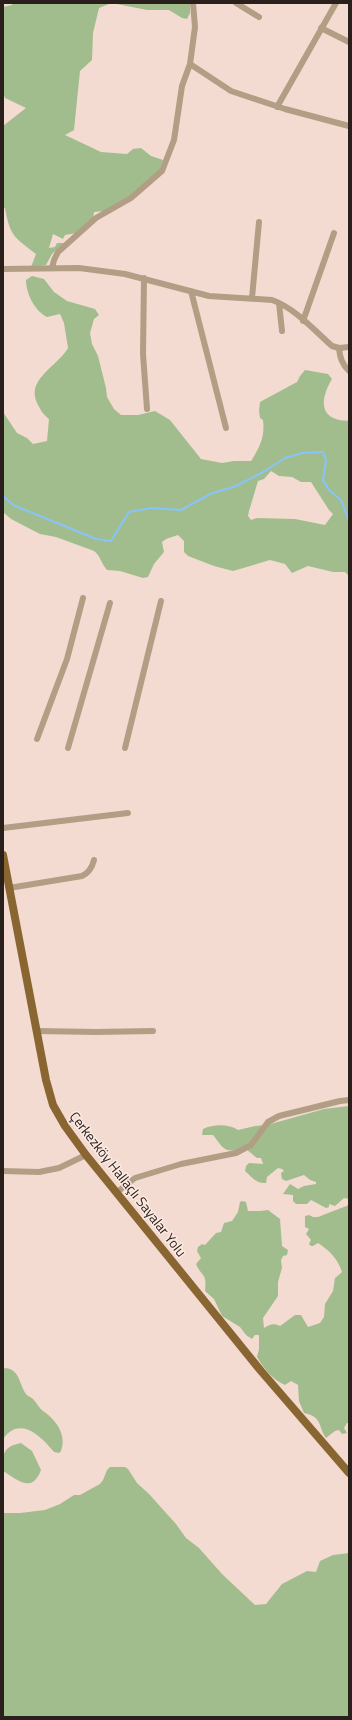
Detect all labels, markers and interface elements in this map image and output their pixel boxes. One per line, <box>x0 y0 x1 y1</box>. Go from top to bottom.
street label: Çerkezköy Hallaçlı Sayalar Yolu <box>65 1107 192 1261</box>

